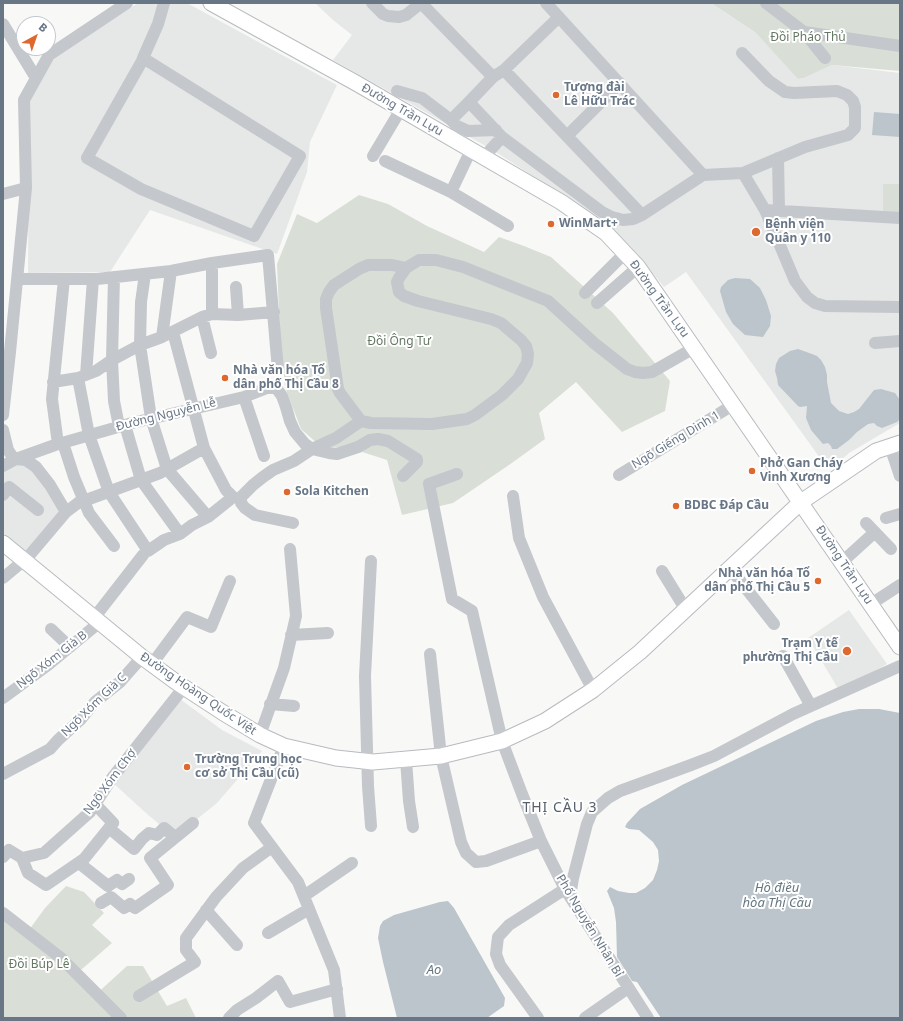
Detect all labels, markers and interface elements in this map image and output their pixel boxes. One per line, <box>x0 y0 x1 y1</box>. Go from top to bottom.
north arrow <box>16 16 56 56</box>
text: B <box>36 19 51 35</box>
park label: Đồi Pháo Thủ <box>770 31 846 45</box>
street label: Đường Trần Lựu <box>359 81 445 139</box>
place label: Tượng đài Lê Hữu Trác <box>564 81 635 109</box>
marker: Tượng đài Lê Hữu Trác <box>551 90 561 100</box>
place label: WinMart+ <box>559 217 618 231</box>
place label: Bệnh viện Quân y 110 <box>765 218 831 246</box>
marker: WinMart+ <box>546 219 556 229</box>
marker: Bệnh viện Quân y 110 <box>750 226 762 238</box>
street label: Đường Trần Lựu <box>626 258 692 340</box>
park label: Đồi Ông Tư <box>367 335 431 349</box>
place label: Nhà văn hóa Tổ dân phố Thị Cầu 8 <box>233 364 339 392</box>
marker: Nhà văn hóa Tổ dân phố Thị Cầu 8 <box>220 373 230 383</box>
street label: Đường Nguyễn Lễ <box>115 396 217 434</box>
street label: Ngõ Giếng Dinh 1 <box>629 408 723 472</box>
place label: Phở Gan Cháy Vinh Xương <box>760 457 843 485</box>
marker: Phở Gan Cháy Vinh Xương <box>747 466 757 476</box>
place label: Sola Kitchen <box>295 485 369 499</box>
marker: Sola Kitchen <box>282 487 292 497</box>
place label: BDBC Đáp Cầu <box>684 499 769 513</box>
marker: BDBC Đáp Cầu <box>671 501 681 511</box>
street label: Đường Trần Lựu <box>812 523 876 607</box>
place label: Nhà văn hóa Tổ dân phố Thị Cầu 5 <box>704 567 810 595</box>
marker: Nhà văn hóa Tổ dân phố Thị Cầu 5 <box>813 576 823 586</box>
street label: Ngõ Xóm Già B <box>14 628 90 692</box>
place label: Trạm Y tế phường Thị Cầu <box>743 637 838 665</box>
marker: Trạm Y tế phường Thị Cầu <box>841 645 853 657</box>
street label: Đường Hoàng Quốc Việt <box>137 650 259 738</box>
street label: Ngõ Xóm Già C <box>59 670 129 740</box>
street label: Ngõ Xóm Chợ <box>81 747 139 817</box>
place label: Trường Trung học cơ sở Thị Cầu (cũ) <box>195 753 302 781</box>
marker: Trường Trung học cơ sở Thị Cầu (cũ) <box>182 762 192 772</box>
district label: THỊ CẦU 3 <box>522 800 598 816</box>
street label: Phố Nguyễn Nhân Bỉ <box>553 872 625 980</box>
water label: Hồ điều hòa Thị Cầu <box>743 880 811 911</box>
park label: Đồi Búp Lê <box>8 958 70 972</box>
water label: Ao <box>427 962 441 978</box>

